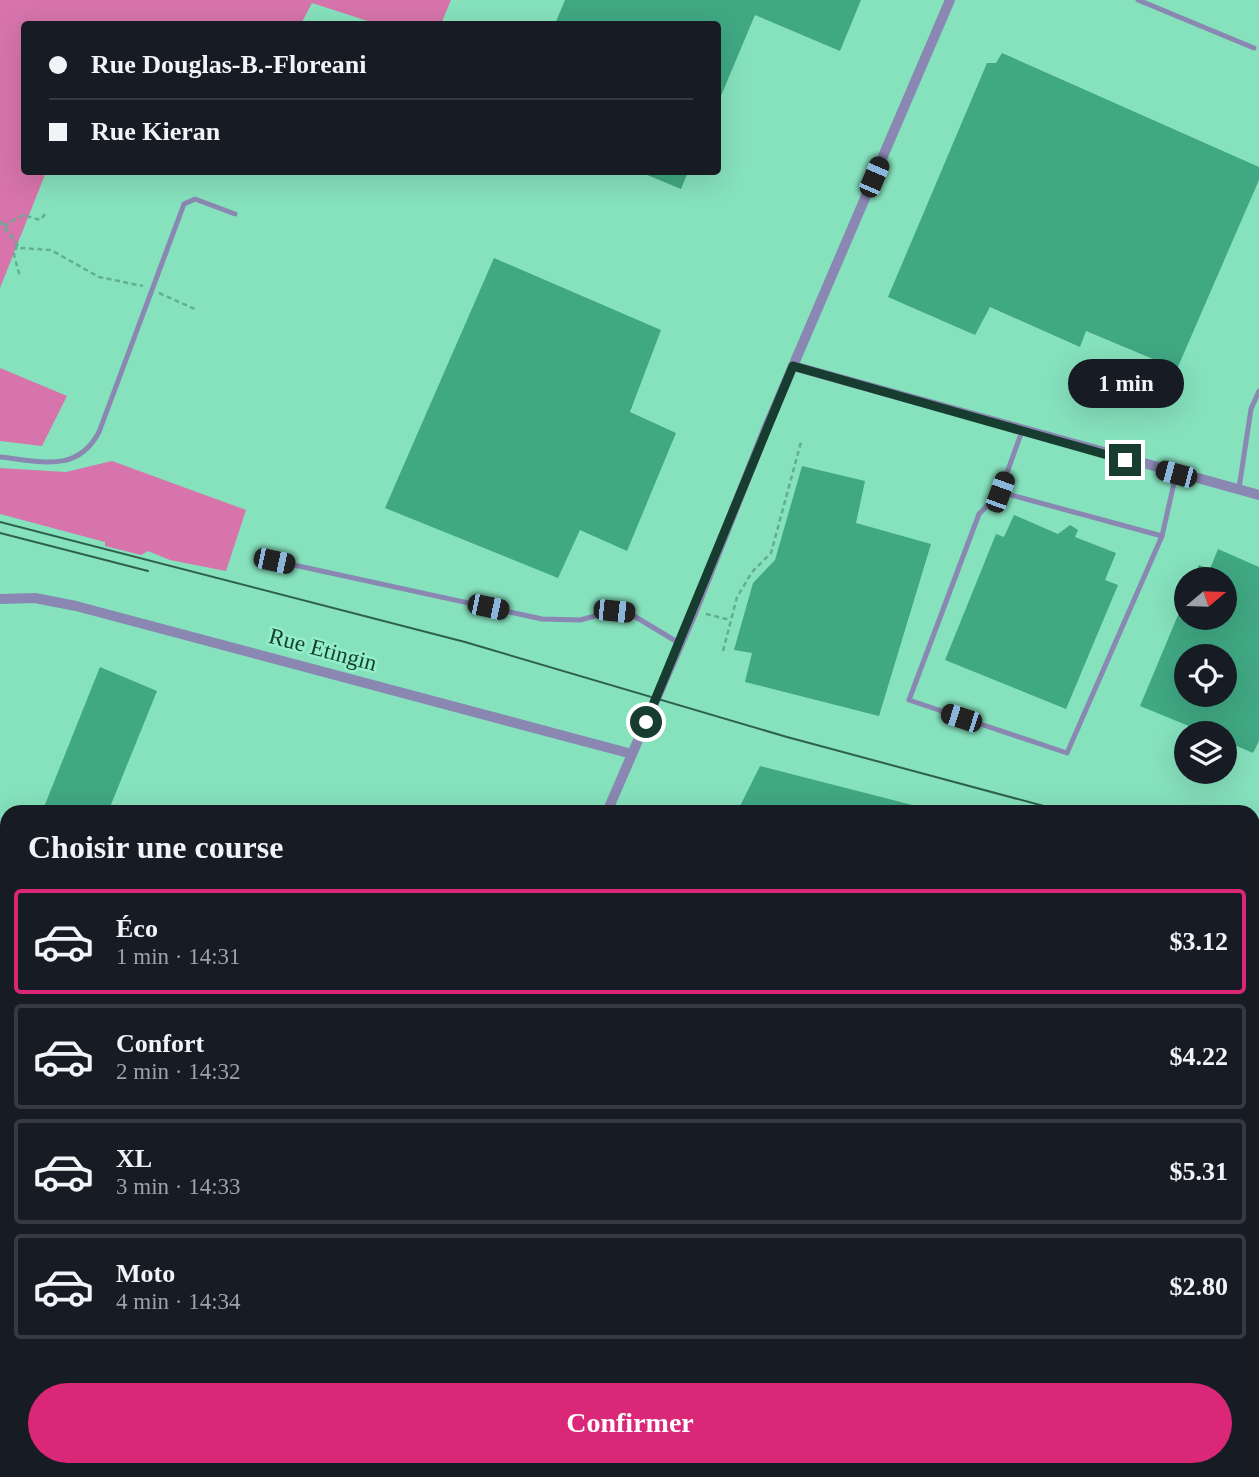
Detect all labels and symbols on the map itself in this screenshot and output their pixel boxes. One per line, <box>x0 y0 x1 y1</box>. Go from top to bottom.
car <box>857 154 892 200</box>
callout: 1 min <box>1067 358 1183 407</box>
route end <box>1109 444 1141 476</box>
car <box>1153 458 1200 490</box>
car <box>983 469 1018 515</box>
car <box>252 546 297 576</box>
north arrow <box>1174 567 1237 630</box>
car <box>466 592 511 622</box>
car <box>593 598 636 624</box>
street label: Rue Etingin <box>266 623 380 676</box>
car <box>938 702 985 734</box>
route start <box>630 706 662 738</box>

